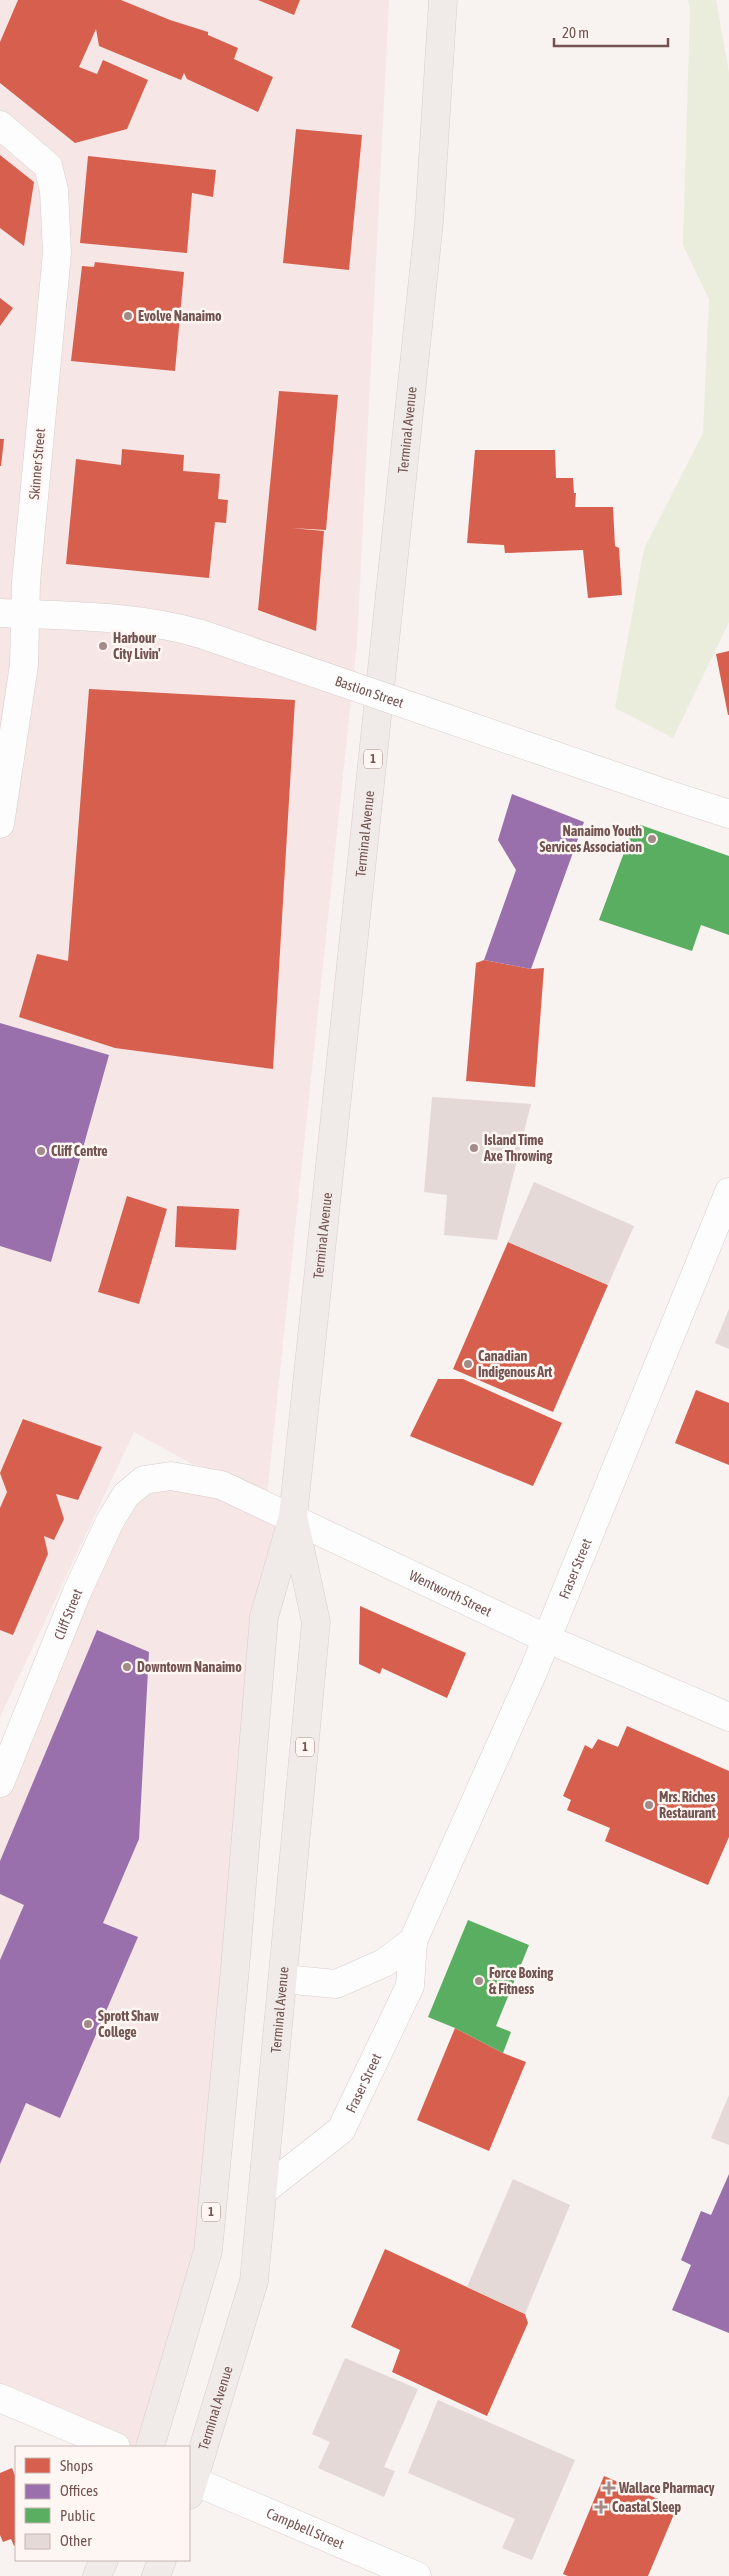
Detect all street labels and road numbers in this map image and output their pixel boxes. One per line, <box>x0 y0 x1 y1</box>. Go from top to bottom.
street label: Terminal Avenue <box>395 386 420 474</box>
street label: Skinner Street <box>26 428 48 500</box>
street label: Bastion Street <box>333 673 406 711</box>
road number: 1 <box>364 750 382 769</box>
street label: Terminal Avenue <box>352 790 377 878</box>
street label: Terminal Avenue <box>310 1192 335 1280</box>
street label: Fraser Street <box>556 1536 595 1601</box>
street label: Wentworth Street <box>407 1567 494 1620</box>
street label: Cliff Street <box>51 1586 85 1642</box>
road number: 1 <box>296 1738 314 1756</box>
street label: Terminal Avenue <box>267 1966 292 2054</box>
street label: Fraser Street <box>342 2051 384 2115</box>
road number: 1 <box>202 2202 220 2222</box>
street label: Terminal Avenue <box>195 2364 236 2452</box>
street label: Campbell Street <box>264 2505 346 2552</box>

